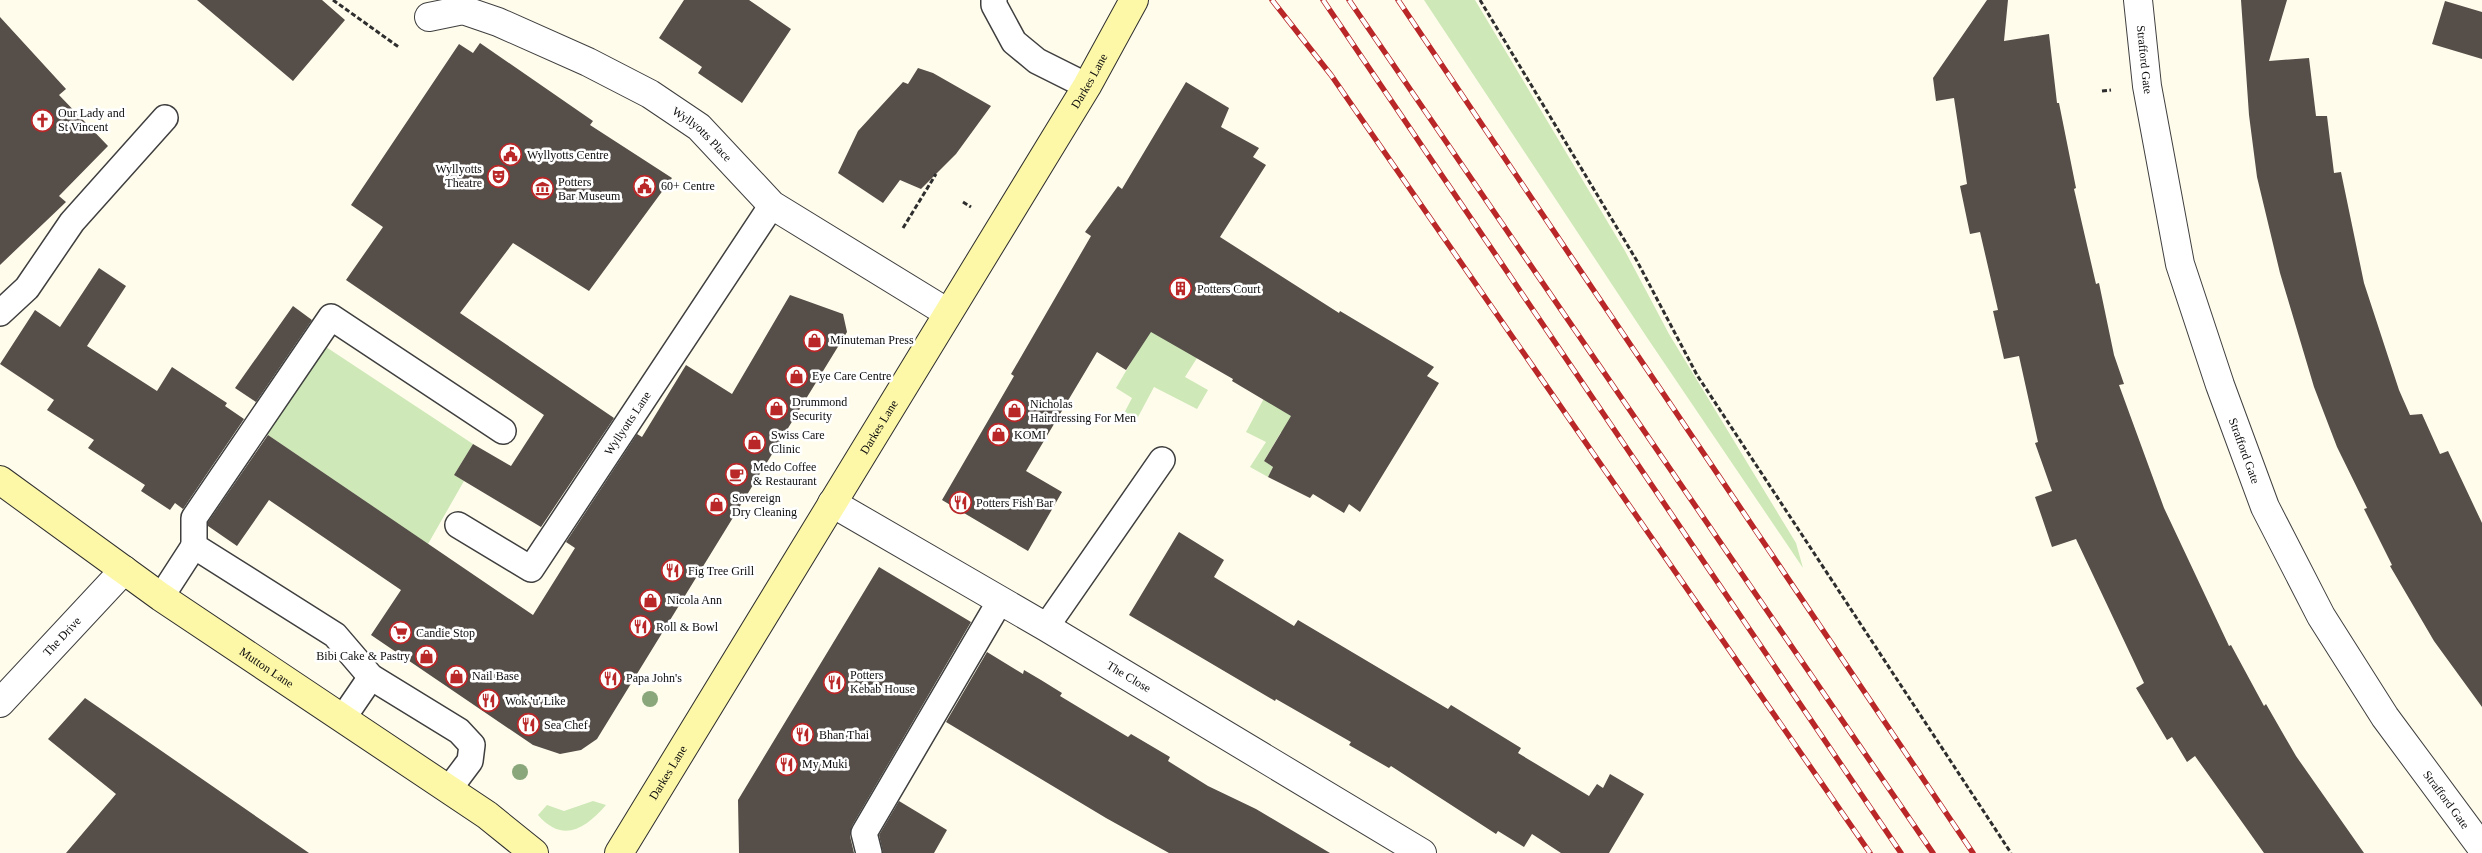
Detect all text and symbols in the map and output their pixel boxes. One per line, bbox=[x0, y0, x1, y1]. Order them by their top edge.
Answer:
street label: Strafford Gate bbox=[2134, 25, 2155, 95]
street label: Darkes Lane bbox=[1068, 51, 1110, 111]
street label: Wyllyotts Place bbox=[669, 104, 735, 164]
place label: Our Lady and St Vincent bbox=[58, 106, 125, 134]
church icon: Our Lady and St Vincent bbox=[30, 108, 54, 132]
public building icon: Wyllyotts Centre bbox=[499, 143, 523, 167]
place label: Wyllyotts Centre bbox=[527, 148, 609, 162]
place label: Wyllyotts Theatre bbox=[435, 162, 482, 190]
theatre icon: Wyllyotts Theatre bbox=[486, 164, 510, 188]
public building icon: 60+ Centre bbox=[633, 174, 657, 198]
place label: Potters Bar Museum bbox=[558, 175, 621, 203]
museum icon: Potters Bar Museum bbox=[530, 177, 554, 201]
place label: 60+ Centre bbox=[661, 179, 715, 193]
building icon: Potters Court bbox=[1169, 277, 1193, 301]
place label: Potters Court bbox=[1197, 282, 1261, 296]
shop icon: Minuteman Press bbox=[802, 328, 826, 352]
place label: Minuteman Press bbox=[830, 333, 914, 347]
shop icon: Eye Care Centre bbox=[784, 364, 808, 388]
place label: Eye Care Centre bbox=[812, 369, 891, 383]
street label: Wyllyotts Lane bbox=[601, 389, 654, 458]
place label: Drummond Security bbox=[792, 395, 847, 423]
shop icon: Drummond Security bbox=[764, 397, 788, 421]
street label: Darkes Lane bbox=[857, 397, 901, 457]
place label: Nicholas Hairdressing For Men bbox=[1030, 397, 1136, 425]
shop icon: Nicholas Hairdressing For Men bbox=[1002, 399, 1026, 423]
street label: Strafford Gate bbox=[2226, 416, 2263, 485]
shop icon: KOMI bbox=[986, 423, 1010, 447]
place label: Swiss Care Clinic bbox=[771, 428, 825, 456]
place label: KOMI bbox=[1014, 428, 1046, 442]
shop icon: Swiss Care Clinic bbox=[743, 430, 767, 454]
place label: Medo Coffee & Restaurant bbox=[753, 460, 817, 488]
cafe icon: Medo Coffee & Restaurant bbox=[725, 462, 749, 486]
place label: Sovereign Dry Cleaning bbox=[732, 491, 797, 519]
restaurant icon: Potters Fish Bar bbox=[948, 491, 972, 515]
shop icon: Sovereign Dry Cleaning bbox=[704, 493, 728, 517]
place label: Potters Fish Bar bbox=[976, 496, 1053, 510]
restaurant icon: Fig Tree Grill bbox=[660, 559, 684, 583]
place label: Fig Tree Grill bbox=[688, 564, 755, 578]
shop icon: Nicola Ann bbox=[639, 588, 663, 612]
place label: Nicola Ann bbox=[667, 593, 722, 607]
street label: The Drive bbox=[40, 614, 84, 659]
restaurant icon: Roll & Bowl bbox=[628, 615, 652, 639]
place label: Roll & Bowl bbox=[656, 620, 719, 634]
supermarket icon: Candie Stop bbox=[388, 621, 412, 645]
place label: Candie Stop bbox=[416, 626, 475, 640]
street label: Mutton Lane bbox=[237, 644, 296, 691]
shop icon: Bibi Cake & Pastry bbox=[414, 644, 438, 668]
place label: Bibi Cake & Pastry bbox=[316, 649, 410, 663]
street label: The Close bbox=[1104, 658, 1153, 695]
shop icon: Nail Base bbox=[444, 664, 468, 688]
restaurant icon: Papa John's bbox=[598, 666, 622, 690]
place label: Potters Kebab House bbox=[850, 668, 915, 696]
place label: Nail Base bbox=[472, 669, 519, 683]
restaurant icon: Potters Kebab House bbox=[822, 670, 846, 694]
place label: Papa John's bbox=[626, 671, 682, 685]
restaurant icon: Wok 'u' Like bbox=[477, 689, 501, 713]
place label: Wok 'u' Like bbox=[505, 694, 566, 708]
restaurant icon: Sea Chef bbox=[516, 713, 540, 737]
place label: Sea Chef bbox=[544, 718, 588, 732]
restaurant icon: Bhan Thai bbox=[791, 723, 815, 747]
place label: Bhan Thai bbox=[819, 728, 870, 742]
street label: Darkes Lane bbox=[646, 743, 690, 802]
restaurant icon: My Muki bbox=[774, 752, 798, 776]
place label: My Muki bbox=[802, 757, 848, 771]
street label: Strafford Gate bbox=[2420, 768, 2472, 832]

